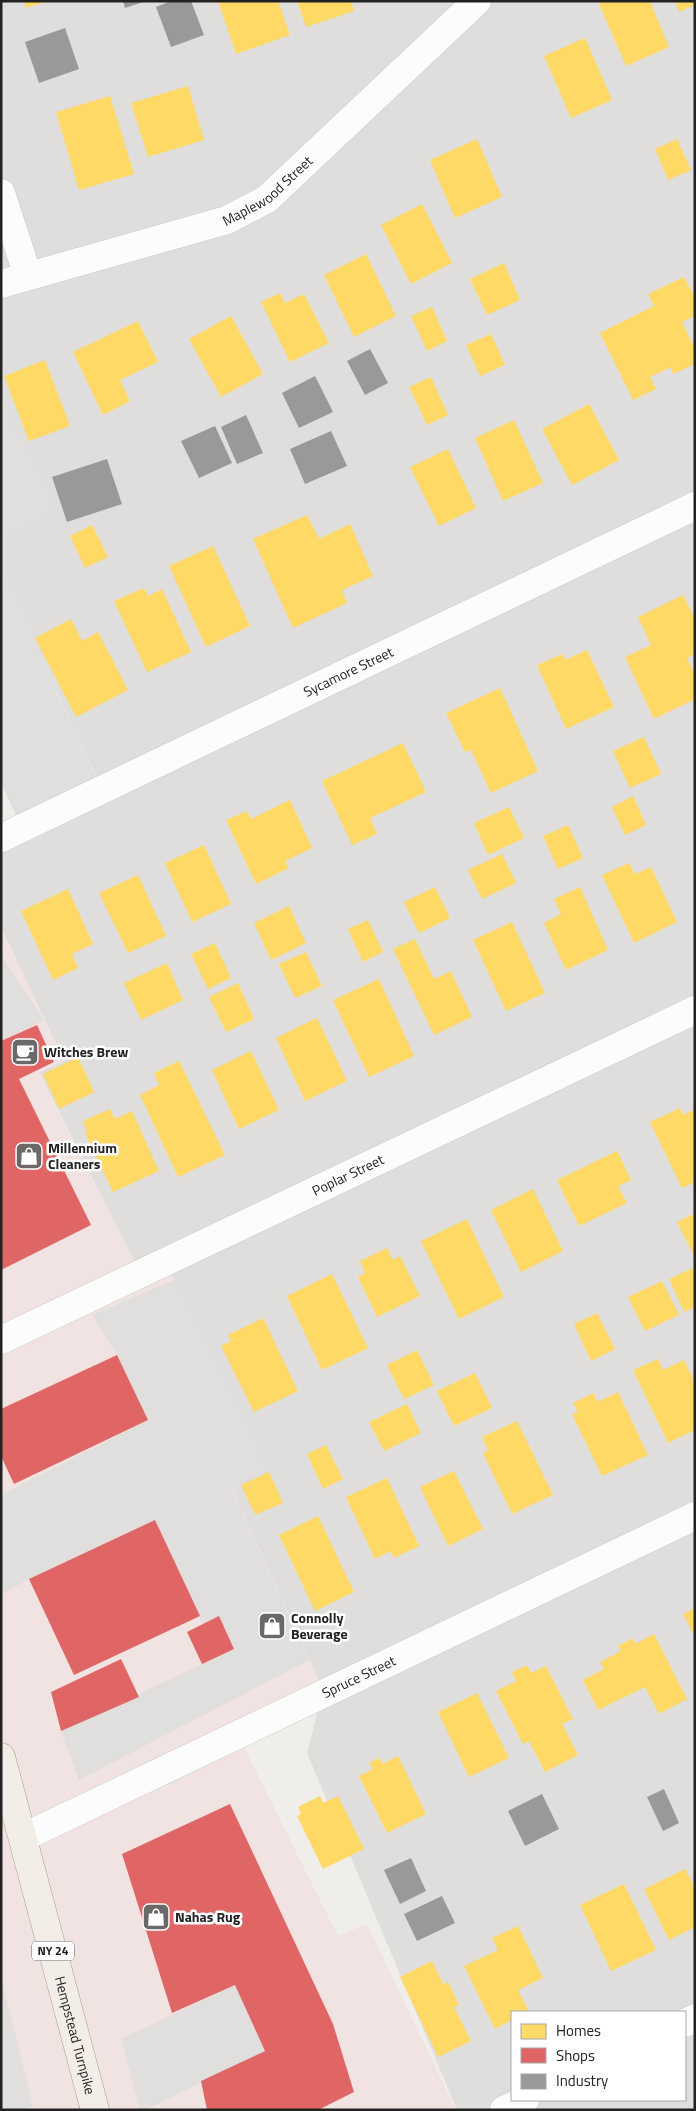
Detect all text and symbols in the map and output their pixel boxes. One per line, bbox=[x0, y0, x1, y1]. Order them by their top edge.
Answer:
street label: Maplewood Street bbox=[218, 150, 317, 231]
street label: Sycamore Street bbox=[300, 641, 397, 702]
cafe icon: Witches Brew bbox=[10, 1037, 40, 1067]
place label: Witches Brew bbox=[44, 1041, 128, 1062]
place label: Millennium Cleaners bbox=[48, 1137, 117, 1174]
shop icon: Millennium Cleaners bbox=[14, 1141, 44, 1171]
street label: Poplar Street bbox=[308, 1149, 387, 1201]
place label: Connolly Beverage bbox=[291, 1607, 348, 1644]
shop icon: Connolly Beverage bbox=[257, 1611, 287, 1641]
street label: Spruce Street bbox=[318, 1650, 399, 1703]
shop icon: Nahas Rug bbox=[141, 1902, 171, 1932]
place label: Nahas Rug bbox=[175, 1906, 241, 1927]
road number: NY 24 bbox=[32, 1942, 74, 1960]
street label: Hempstead Turnpike bbox=[50, 1974, 101, 2097]
legend bbox=[511, 2011, 686, 2101]
text: Homes bbox=[556, 2019, 601, 2042]
text: Shops bbox=[556, 2044, 595, 2067]
text: Industry bbox=[556, 2069, 608, 2092]

